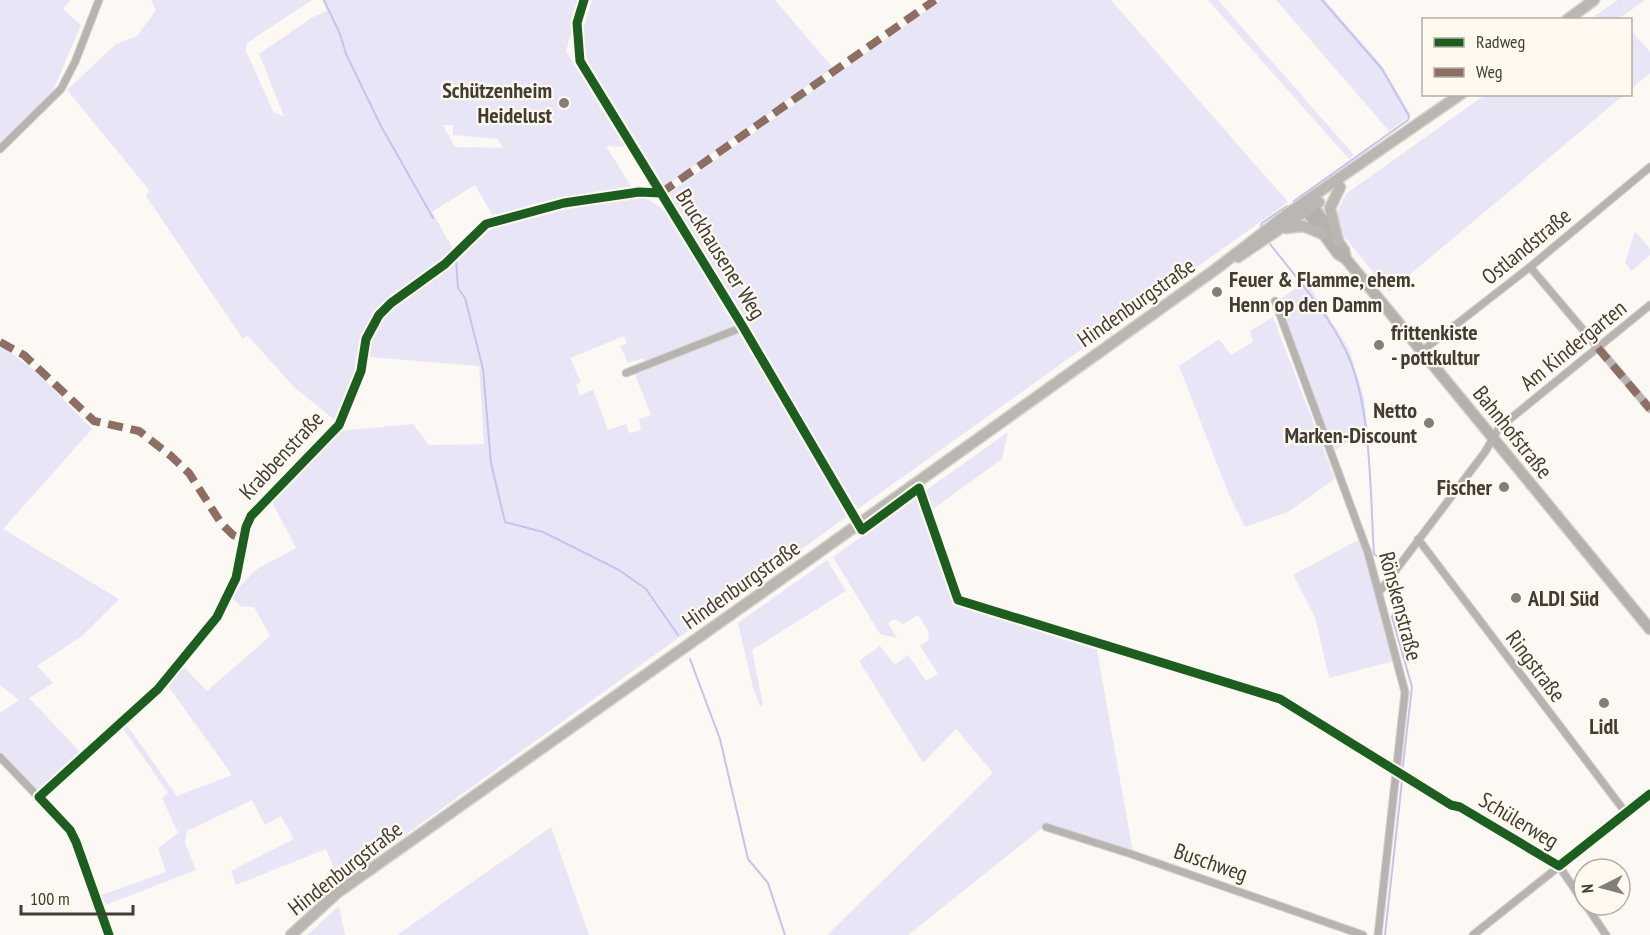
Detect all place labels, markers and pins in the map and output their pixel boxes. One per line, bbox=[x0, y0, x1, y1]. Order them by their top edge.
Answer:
place label: Schützenheim Heidelust bbox=[442, 76, 553, 129]
marker: Schützenheim Heidelust bbox=[557, 96, 571, 110]
place label: Feuer & Flamme, ehem. Henn op den Damm bbox=[1229, 265, 1415, 318]
marker: Feuer & Flamme, ehem. Henn op den Damm bbox=[1210, 285, 1224, 299]
place label: frittenkiste - pottkultur bbox=[1391, 318, 1480, 371]
marker: frittenkiste - pottkultur bbox=[1372, 338, 1386, 352]
place label: Netto Marken-Discount bbox=[1284, 396, 1418, 449]
marker: Netto Marken-Discount bbox=[1422, 416, 1436, 430]
place label: Fischer bbox=[1437, 473, 1493, 501]
marker: Fischer bbox=[1497, 480, 1511, 494]
place label: ALDI Süd bbox=[1527, 584, 1599, 612]
marker: ALDI Süd bbox=[1509, 591, 1523, 605]
marker: Lidl bbox=[1597, 696, 1611, 710]
place label: Lidl bbox=[1589, 712, 1619, 740]

